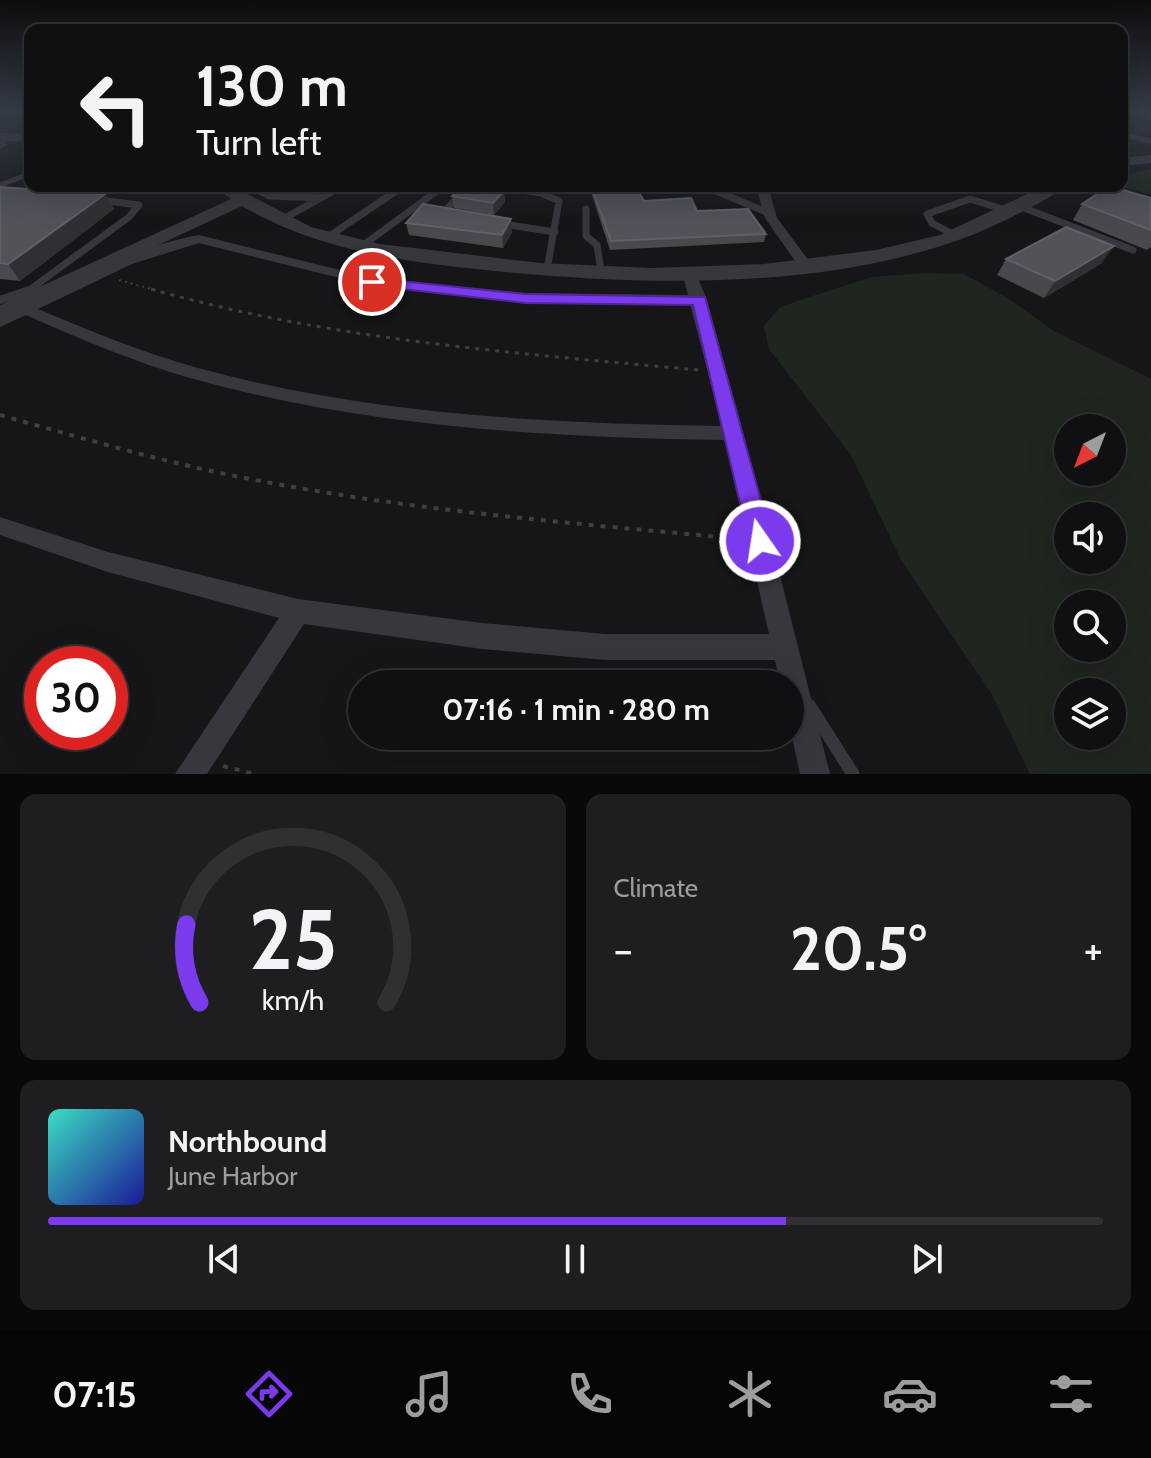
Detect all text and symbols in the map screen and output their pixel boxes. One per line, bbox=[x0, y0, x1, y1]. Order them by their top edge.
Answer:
text: 130 m bbox=[196, 52, 348, 120]
icon: left bbox=[64, 56, 168, 160]
text: Turn left bbox=[196, 120, 321, 164]
pin bbox=[338, 248, 406, 316]
icon: arrive bbox=[350, 260, 394, 304]
north arrow bbox=[1054, 414, 1126, 486]
map controls bbox=[1054, 414, 1126, 750]
position arrow bbox=[718, 499, 802, 583]
button: sound bbox=[1054, 502, 1126, 574]
button: search bbox=[1054, 590, 1126, 662]
speed limit sign: 30 bbox=[24, 646, 128, 750]
button: layers bbox=[1054, 678, 1126, 750]
text: 07:16 · 1 min · 280 m bbox=[442, 691, 710, 728]
text: Climate bbox=[614, 872, 698, 904]
text: 25 bbox=[248, 889, 337, 990]
text: 20.5° bbox=[790, 912, 926, 985]
text: − bbox=[614, 923, 633, 976]
text: + bbox=[1084, 923, 1103, 976]
text: km/h bbox=[261, 982, 324, 1017]
text: Northbound bbox=[168, 1123, 327, 1160]
text: June Harbor bbox=[168, 1160, 297, 1192]
icon: previous bbox=[202, 1237, 246, 1281]
icon: pause bbox=[553, 1237, 597, 1281]
icon: next bbox=[905, 1237, 949, 1281]
icon: directions bbox=[241, 1366, 297, 1422]
icon: music bbox=[401, 1366, 457, 1422]
icon: phone bbox=[562, 1366, 618, 1422]
icon: climate bbox=[722, 1366, 778, 1422]
icon: car bbox=[882, 1366, 938, 1422]
icon: filters bbox=[1043, 1366, 1099, 1422]
text: 07:15 bbox=[52, 1372, 137, 1416]

